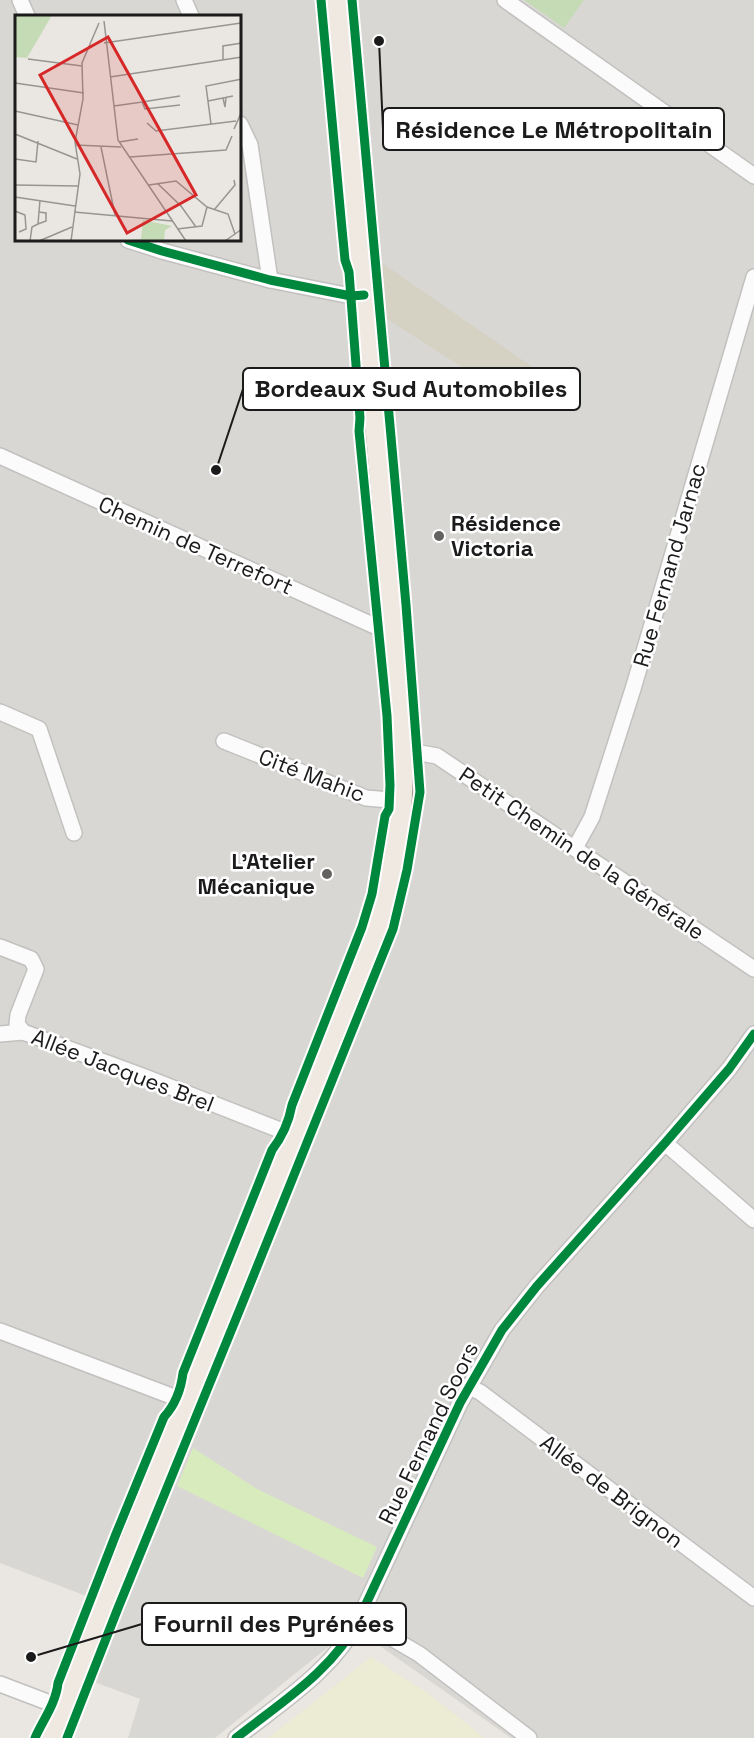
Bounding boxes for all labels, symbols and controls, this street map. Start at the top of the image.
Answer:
inset map [15,15,242,242]
callout: Résidence Le Métropolitain [383,108,724,150]
text: Résidence Le Métropolitain [396,114,712,145]
callout: Bordeaux Sud Automobiles [243,368,580,410]
text: Bordeaux Sud Automobiles [255,373,567,404]
street label: Rue Fernand Jarnac [626,460,712,670]
street label: Chemin de Terrefort [94,489,298,601]
place label: Résidence Victoria [451,509,561,562]
marker: Résidence Victoria [432,529,446,543]
street label: Cité Mahic [255,742,369,808]
street label: Petit Chemin de la Générale [454,760,710,946]
place label: L'Atelier Mécanique [198,847,315,900]
marker: L'Atelier Mécanique [320,867,334,881]
street label: Allée Jacques Brel [28,1022,218,1118]
street label: Rue Fernand Soors [372,1337,484,1529]
street label: Allée de Brignon [535,1428,689,1554]
callout: Fournil des Pyrénées [142,1603,406,1645]
text: Fournil des Pyrénées [154,1608,394,1639]

